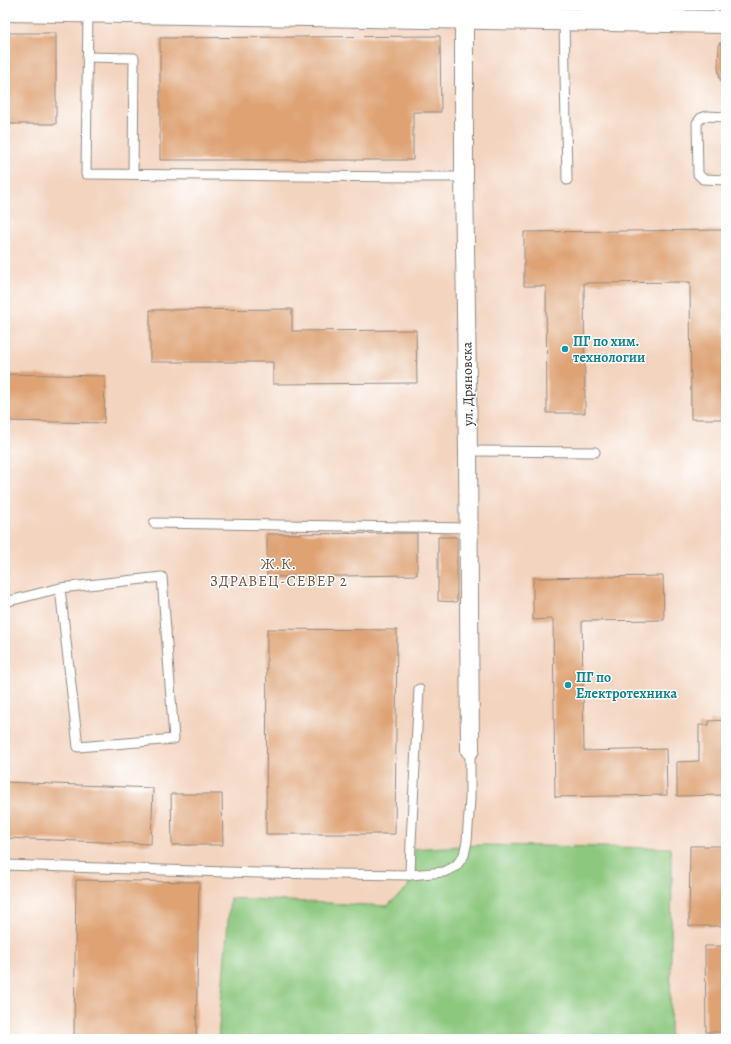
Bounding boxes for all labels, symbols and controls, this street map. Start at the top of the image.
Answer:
place label: ПГ по хим. технологии [573,332,645,367]
street label: ул. Дряновска [457,341,478,427]
marker: ПГ по хим. технологии [560,344,570,354]
district label: Ж.К. ЗДРАВЕЦ-СЕВЕР 2 [210,554,348,591]
place label: ПГ по Електротехника [576,668,677,703]
marker: ПГ по Електротехника [563,680,573,690]

